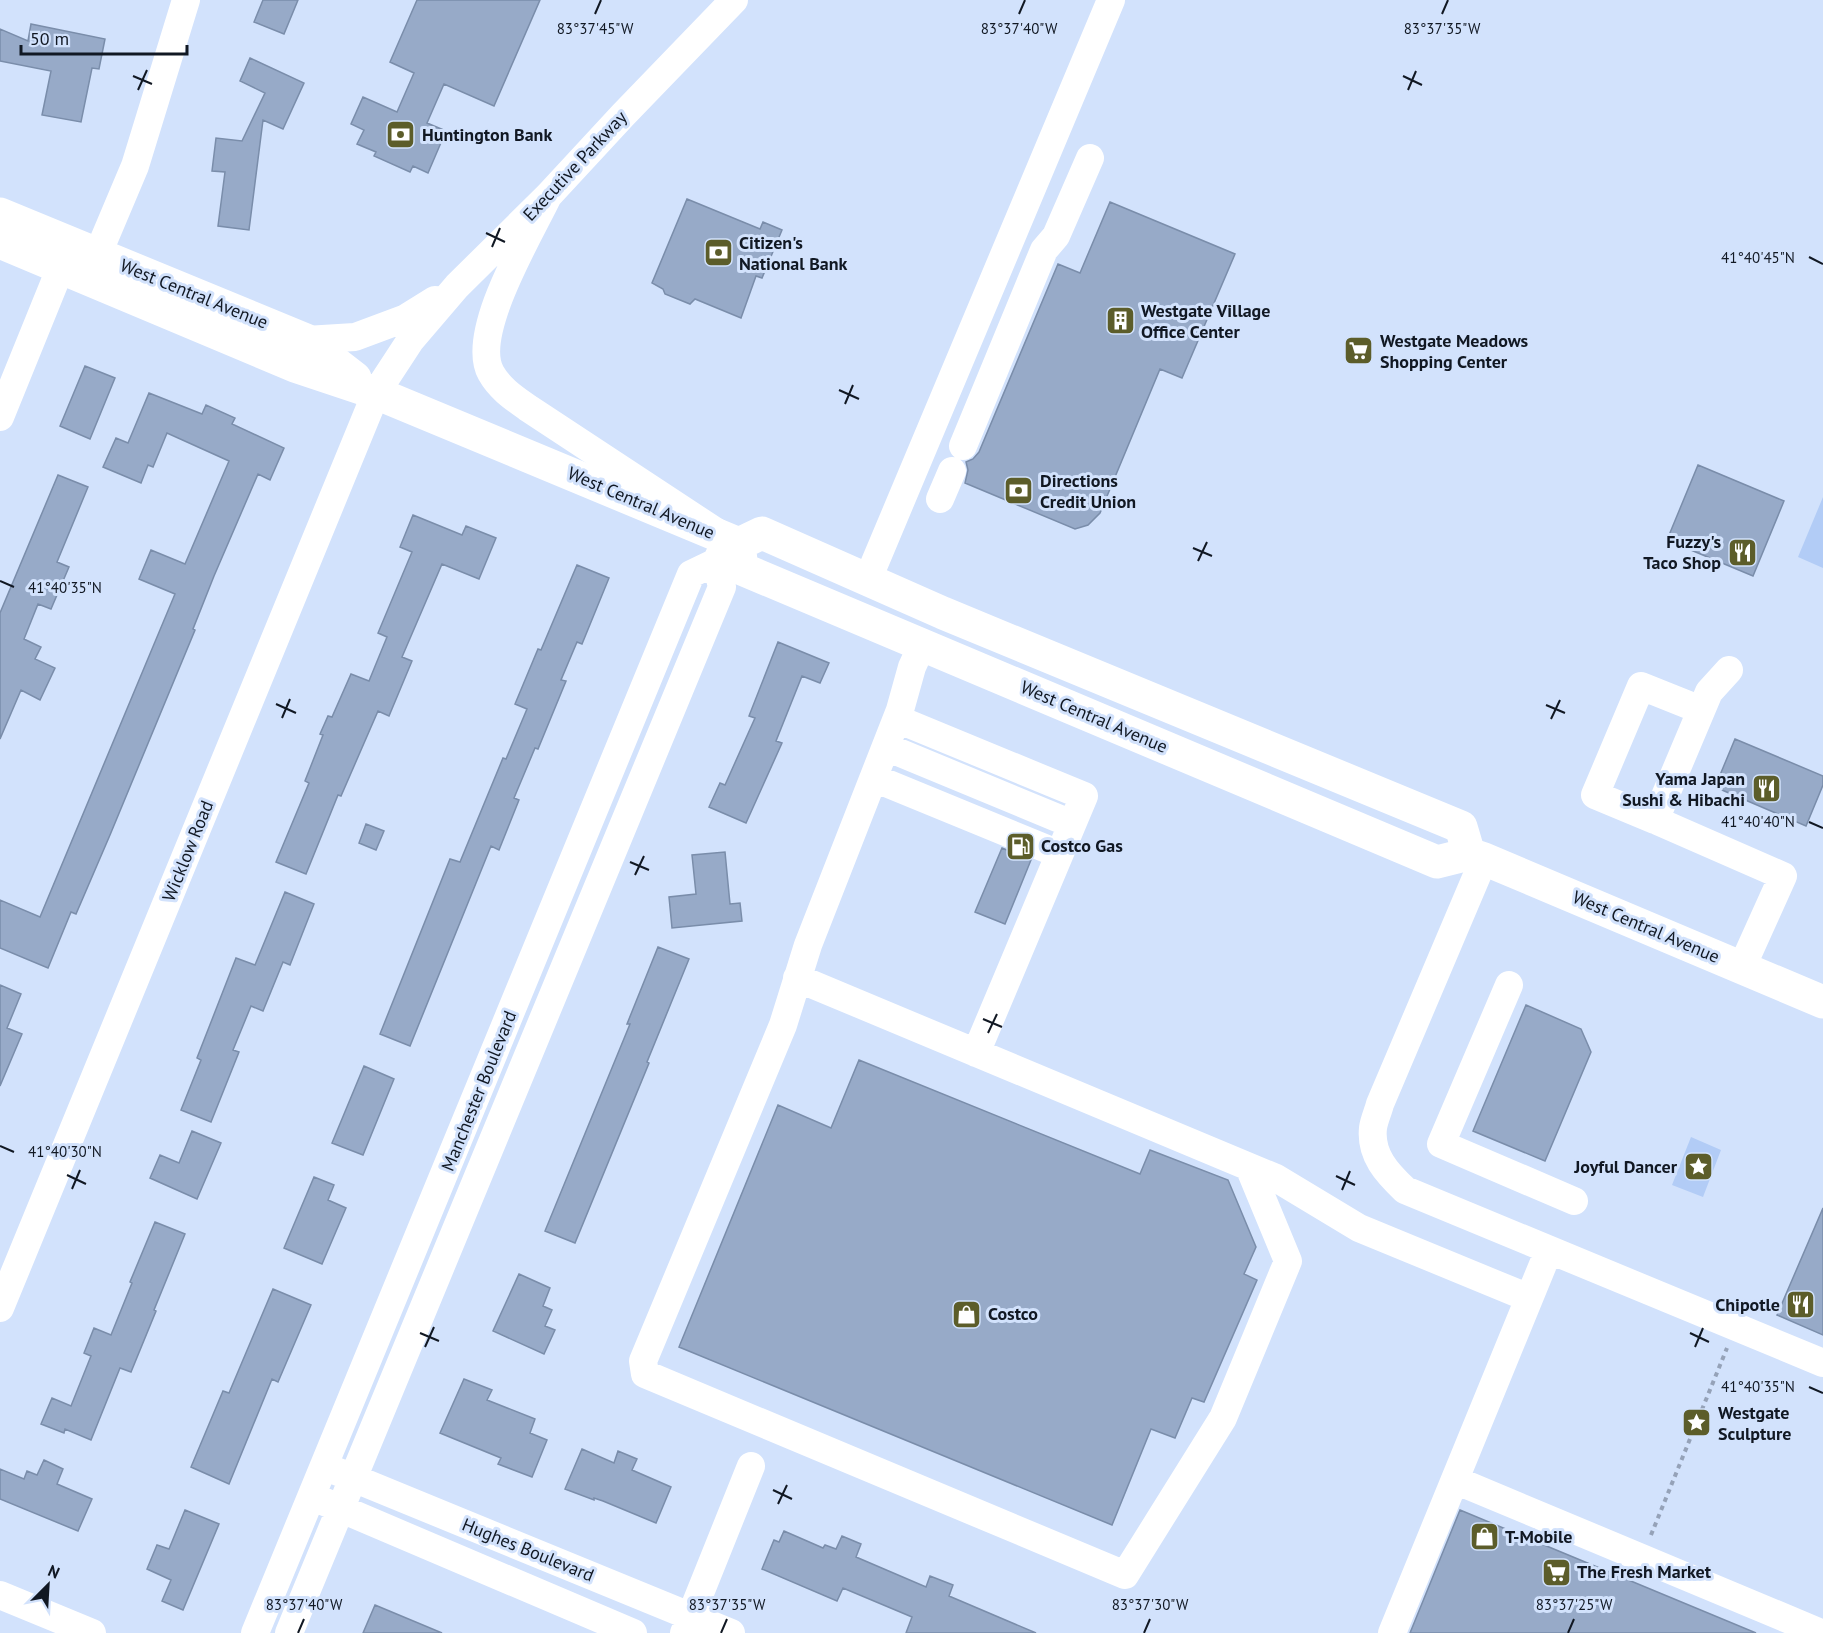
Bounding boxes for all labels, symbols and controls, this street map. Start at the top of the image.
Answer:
scale bar [21,18,188,56]
text: 83°37'45"W [557,19,634,38]
text: 83°37'40"W [981,19,1058,38]
text: 83°37'35"W [1404,19,1481,38]
text: 50 m [30,27,69,50]
street label: Executive Parkway [518,105,632,226]
bank icon: Huntington Bank [385,119,417,151]
place label: Huntington Bank [422,123,552,146]
place label: Citizen's National Bank [739,231,848,275]
bank icon: Citizen's National Bank [702,237,734,269]
text: 41°40'45"N [1721,248,1795,267]
street label: West Central Avenue [117,253,271,334]
place label: Westgate Village Office Center [1141,299,1270,343]
building icon: Westgate Village Office Center [1104,305,1136,337]
place label: Westgate Meadows Shopping Center [1380,329,1529,373]
supermarket icon: Westgate Meadows Shopping Center [1343,335,1375,367]
street label: West Central Avenue [564,461,718,544]
place label: Directions Credit Union [1040,469,1136,513]
bank icon: Directions Credit Union [1003,475,1035,507]
place label: Fuzzy's Taco Shop [1643,530,1721,574]
restaurant icon: Fuzzy's Taco Shop [1726,536,1758,568]
text: 41°40'35"N [28,578,102,597]
street label: West Central Avenue [1017,675,1171,758]
place label: Yama Japan Sushi & Hibachi [1622,767,1745,811]
restaurant icon: Yama Japan Sushi & Hibachi [1750,773,1782,805]
street label: Wicklow Road [157,797,218,905]
text: 41°40'40"N [1721,812,1795,831]
fuel station icon: Costco Gas [1004,830,1036,862]
place label: Costco Gas [1041,834,1123,857]
street label: West Central Avenue [1569,885,1723,968]
street label: Manchester Boulevard [436,1007,521,1174]
text: 41°40'30"N [28,1142,102,1161]
place icon: Joyful Dancer [1682,1151,1714,1183]
place label: Joyful Dancer [1573,1155,1678,1178]
restaurant icon: Chipotle [1785,1289,1817,1321]
place label: Chipotle [1715,1293,1780,1316]
shop icon: Costco [951,1298,983,1330]
place label: Costco [988,1302,1038,1325]
text: 41°40'35"N [1721,1377,1795,1396]
place label: Westgate Sculpture [1718,1401,1791,1445]
place icon: Westgate Sculpture [1681,1407,1713,1439]
street label: Hughes Boulevard [459,1513,597,1586]
shop icon: T-Mobile [1468,1521,1500,1553]
place label: T-Mobile [1505,1525,1572,1548]
north arrow [18,1555,78,1615]
supermarket icon: The Fresh Market [1540,1556,1572,1588]
text: N [45,1560,63,1583]
place label: The Fresh Market [1577,1560,1712,1583]
text: 83°37'40"W [266,1595,343,1614]
text: 83°37'35"W [689,1595,766,1614]
text: 83°37'30"W [1112,1595,1189,1614]
text: 83°37'25"W [1536,1595,1613,1614]

